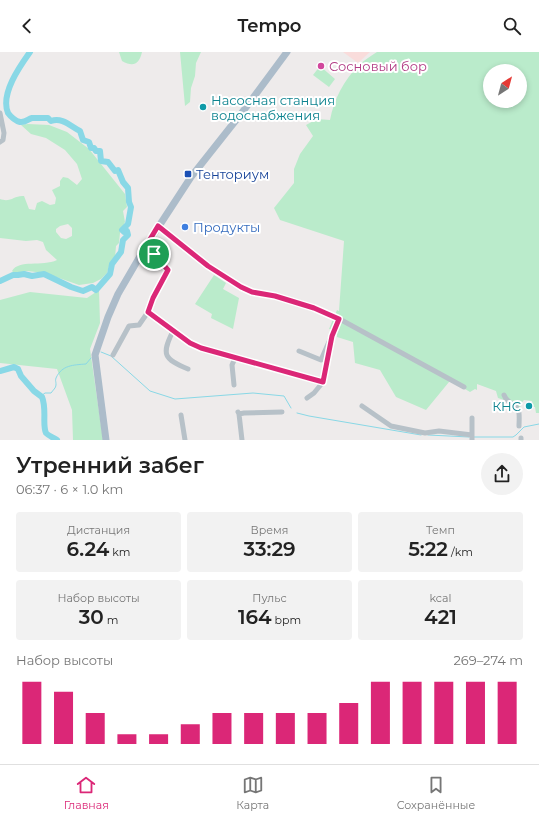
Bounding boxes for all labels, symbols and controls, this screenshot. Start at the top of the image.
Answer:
icon: back [16,15,38,37]
text: Tempo [238,15,301,37]
icon: search [501,15,523,37]
place label: Сосновый бор [329,58,427,74]
marker: Сосновый бор [316,61,326,71]
north arrow [483,64,527,108]
map controls [483,64,527,108]
place label: Насосная станция водоснабжения [211,92,335,123]
marker: Насосная станция водоснабжения [198,102,208,112]
place label: Тенториум [196,166,269,182]
marker: Тенториум [183,169,193,179]
place label: Пpoдукты [193,219,260,235]
marker: Пpoдукты [180,222,190,232]
pin [137,237,171,271]
icon: arrive [143,243,165,265]
place label: КНС [492,398,521,414]
marker: КНС [524,401,534,411]
text: Утренний забег [16,452,204,479]
button: share [481,453,523,495]
text: 06:37 · 6 × 1.0 km [16,481,123,497]
text: Дистанция [67,523,130,537]
text: Время [251,523,288,537]
text: Темп [426,523,455,537]
text: 6.24 [67,537,109,561]
text: 33:29 [243,537,296,561]
text: 5:22 [408,537,448,561]
text: km [109,545,130,559]
text: /km [448,545,473,559]
text: Набор высоты [57,591,140,605]
text: Пульс [252,591,287,605]
text: kcal [430,591,452,605]
text: 30 [79,605,104,629]
text: 164 [238,605,272,629]
text: 421 [424,605,457,629]
text: m [104,613,118,627]
text: bpm [272,613,301,627]
text: Набор высоты [16,652,113,668]
text: 269–274 m [453,652,523,668]
tab: Главная [64,774,109,812]
tab: Карта [236,774,269,812]
tab: Сохранённые [397,774,475,812]

